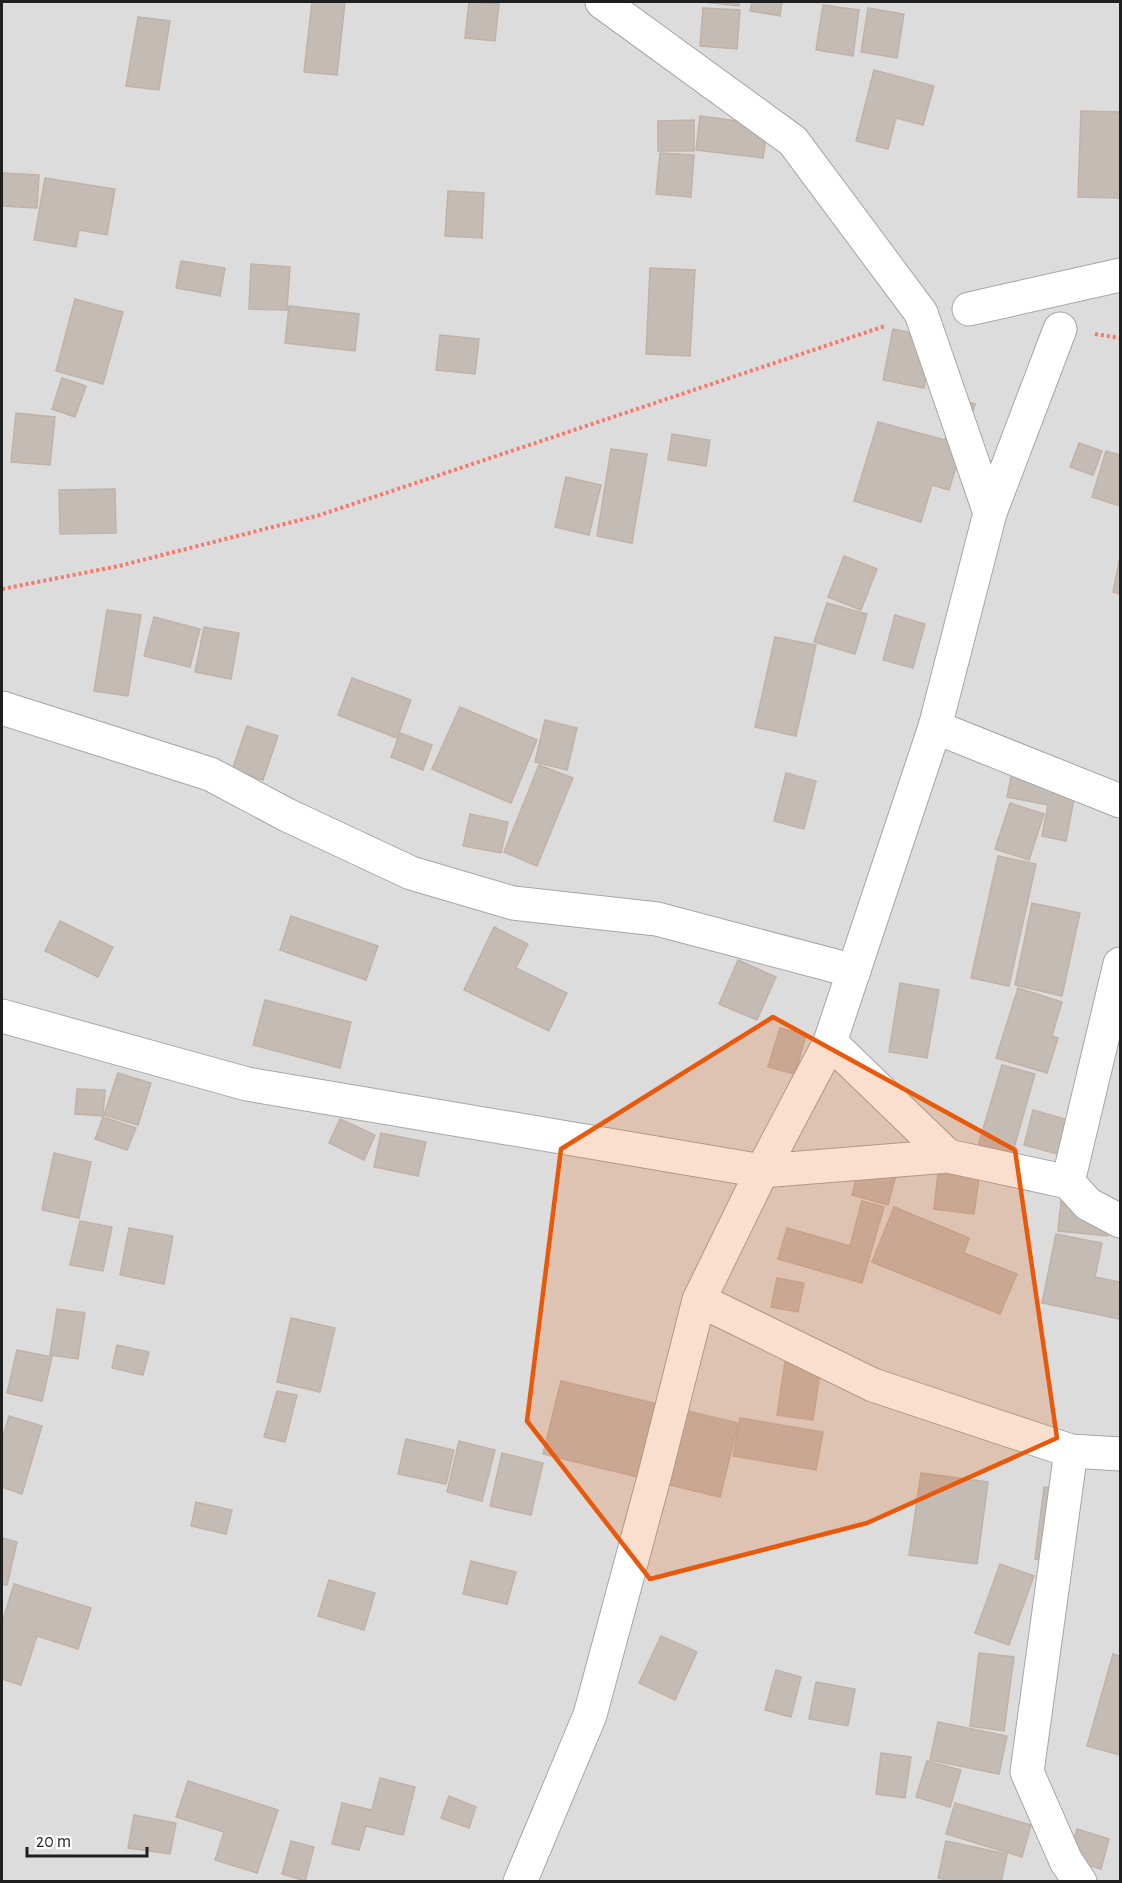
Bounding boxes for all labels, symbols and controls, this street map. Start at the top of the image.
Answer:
scale bar [27,1820,147,1858]
text: 20 m [36,1833,71,1851]

